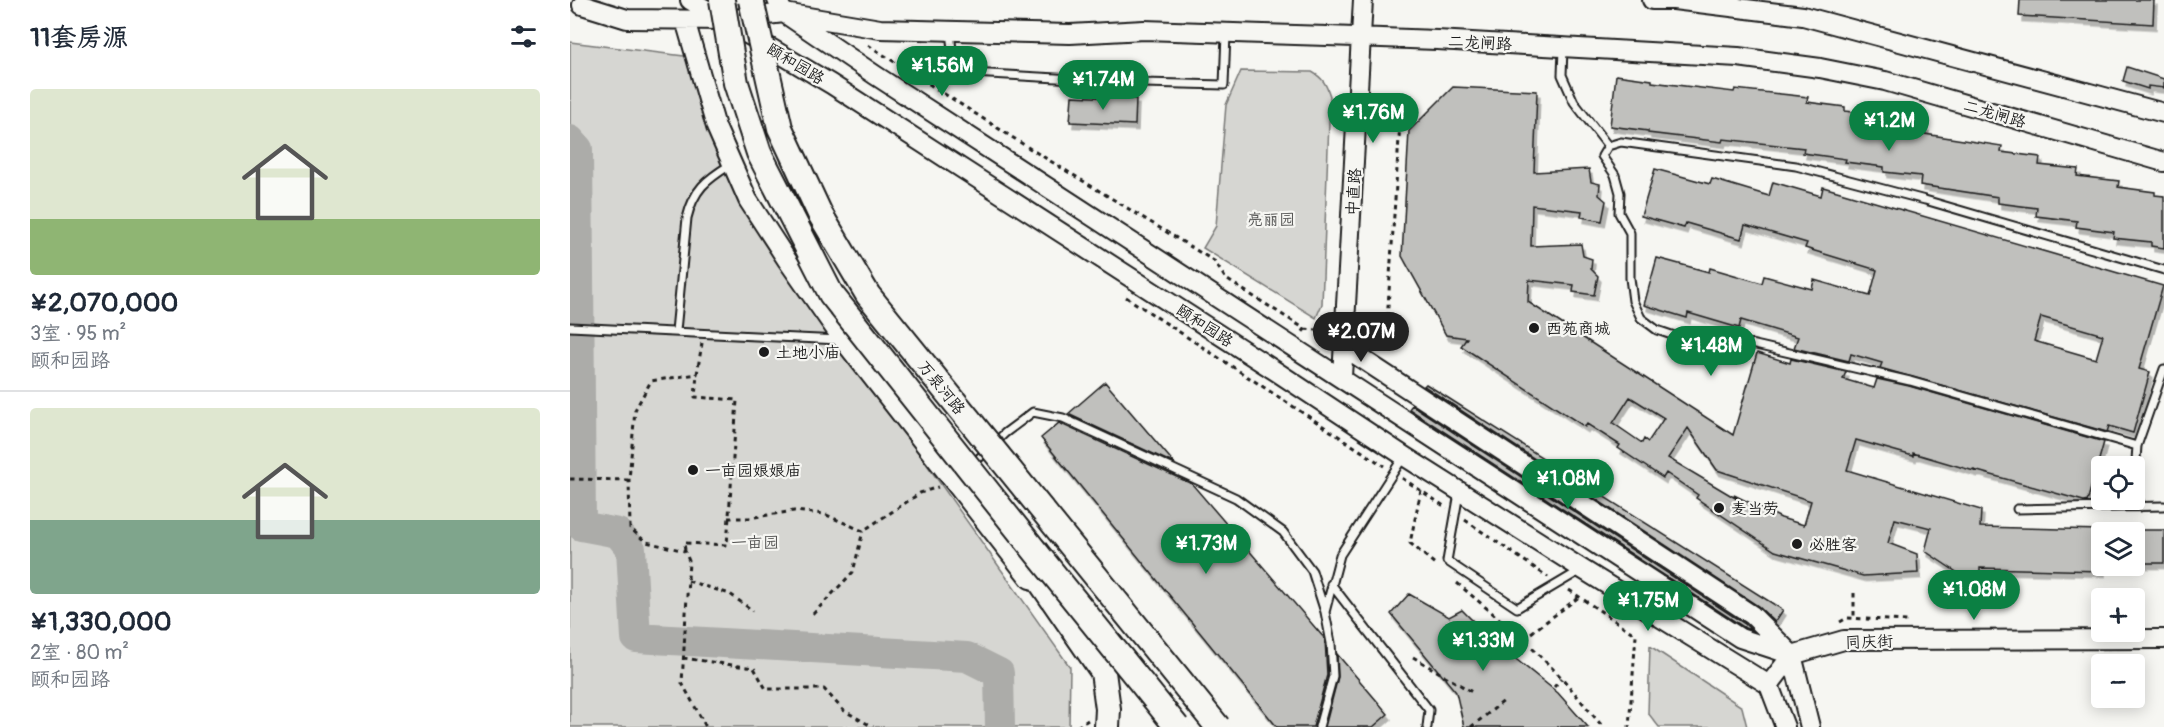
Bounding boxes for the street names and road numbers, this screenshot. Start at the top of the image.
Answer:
street label: 二龙闸路 [1447,31,1512,55]
street label: 颐和园路 [763,39,828,89]
street label: 二龙闸路 [1961,96,2028,132]
street label: 中直路 [1343,168,1365,217]
street label: 颐和园路 [1172,300,1237,352]
street label: 万泉河路 [913,356,969,419]
street label: 同庆街 [1845,631,1893,653]

